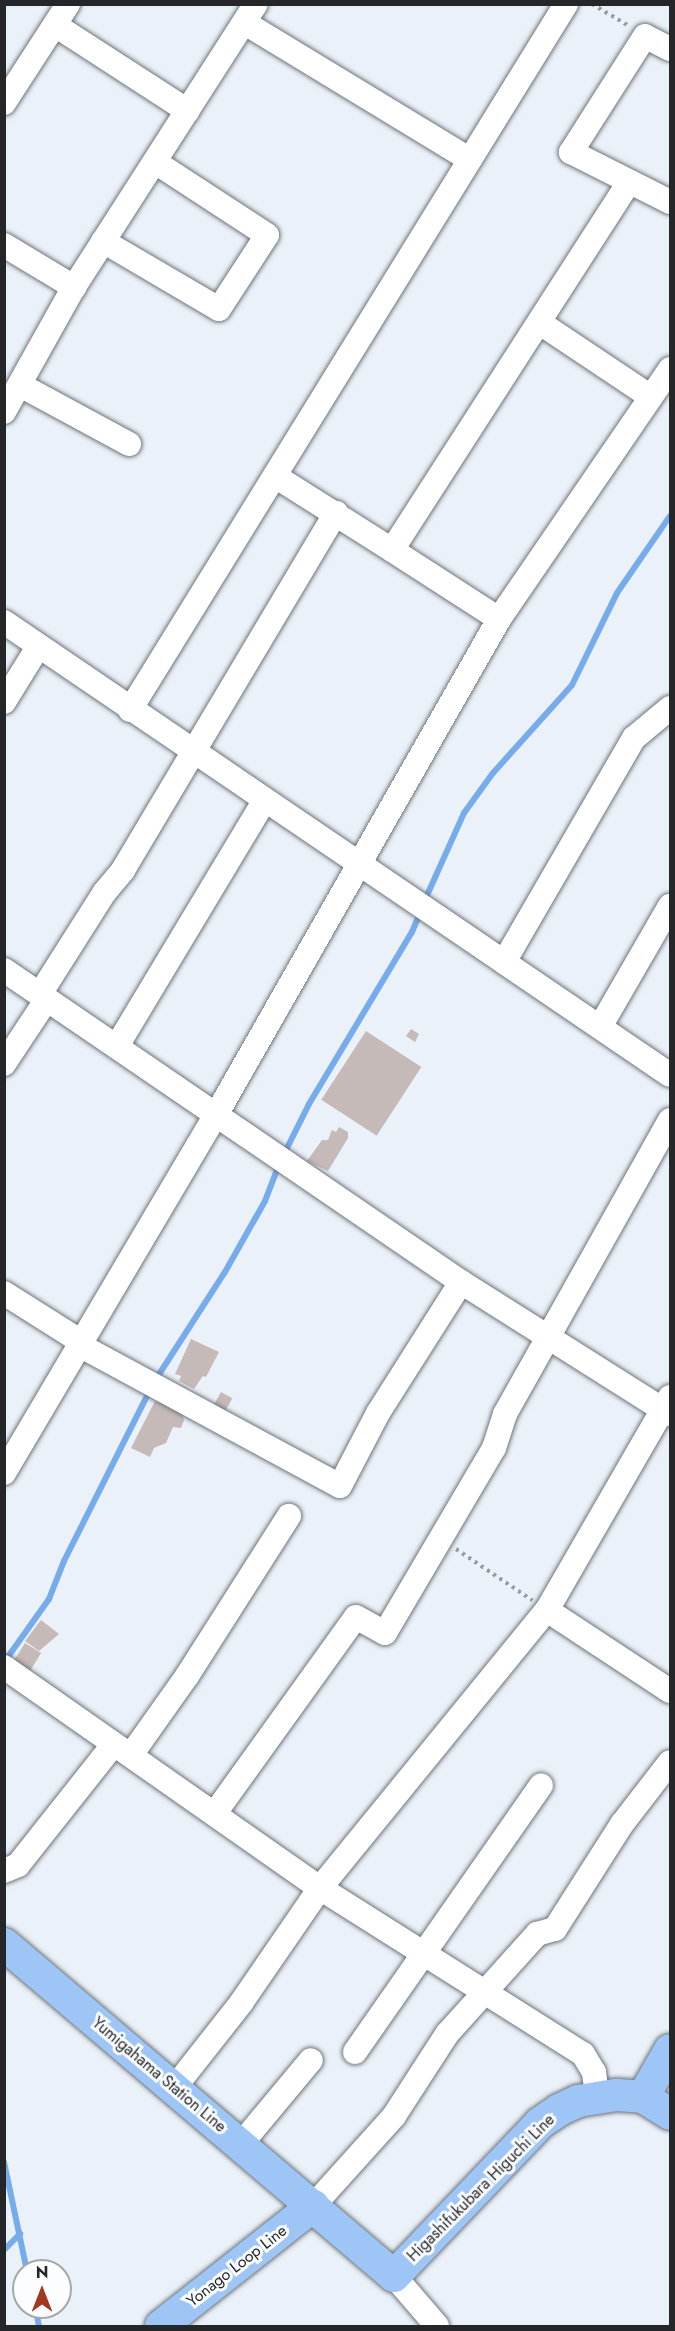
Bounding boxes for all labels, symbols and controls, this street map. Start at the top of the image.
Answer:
street label: Yumigahama Station Line [88,2013,230,2137]
street label: Higashifukubara Higuchi Line [403,2110,559,2266]
street label: Yonago Loop Line [183,2221,291,2311]
north arrow [12,2259,72,2319]
text: N [36,2261,48,2284]

